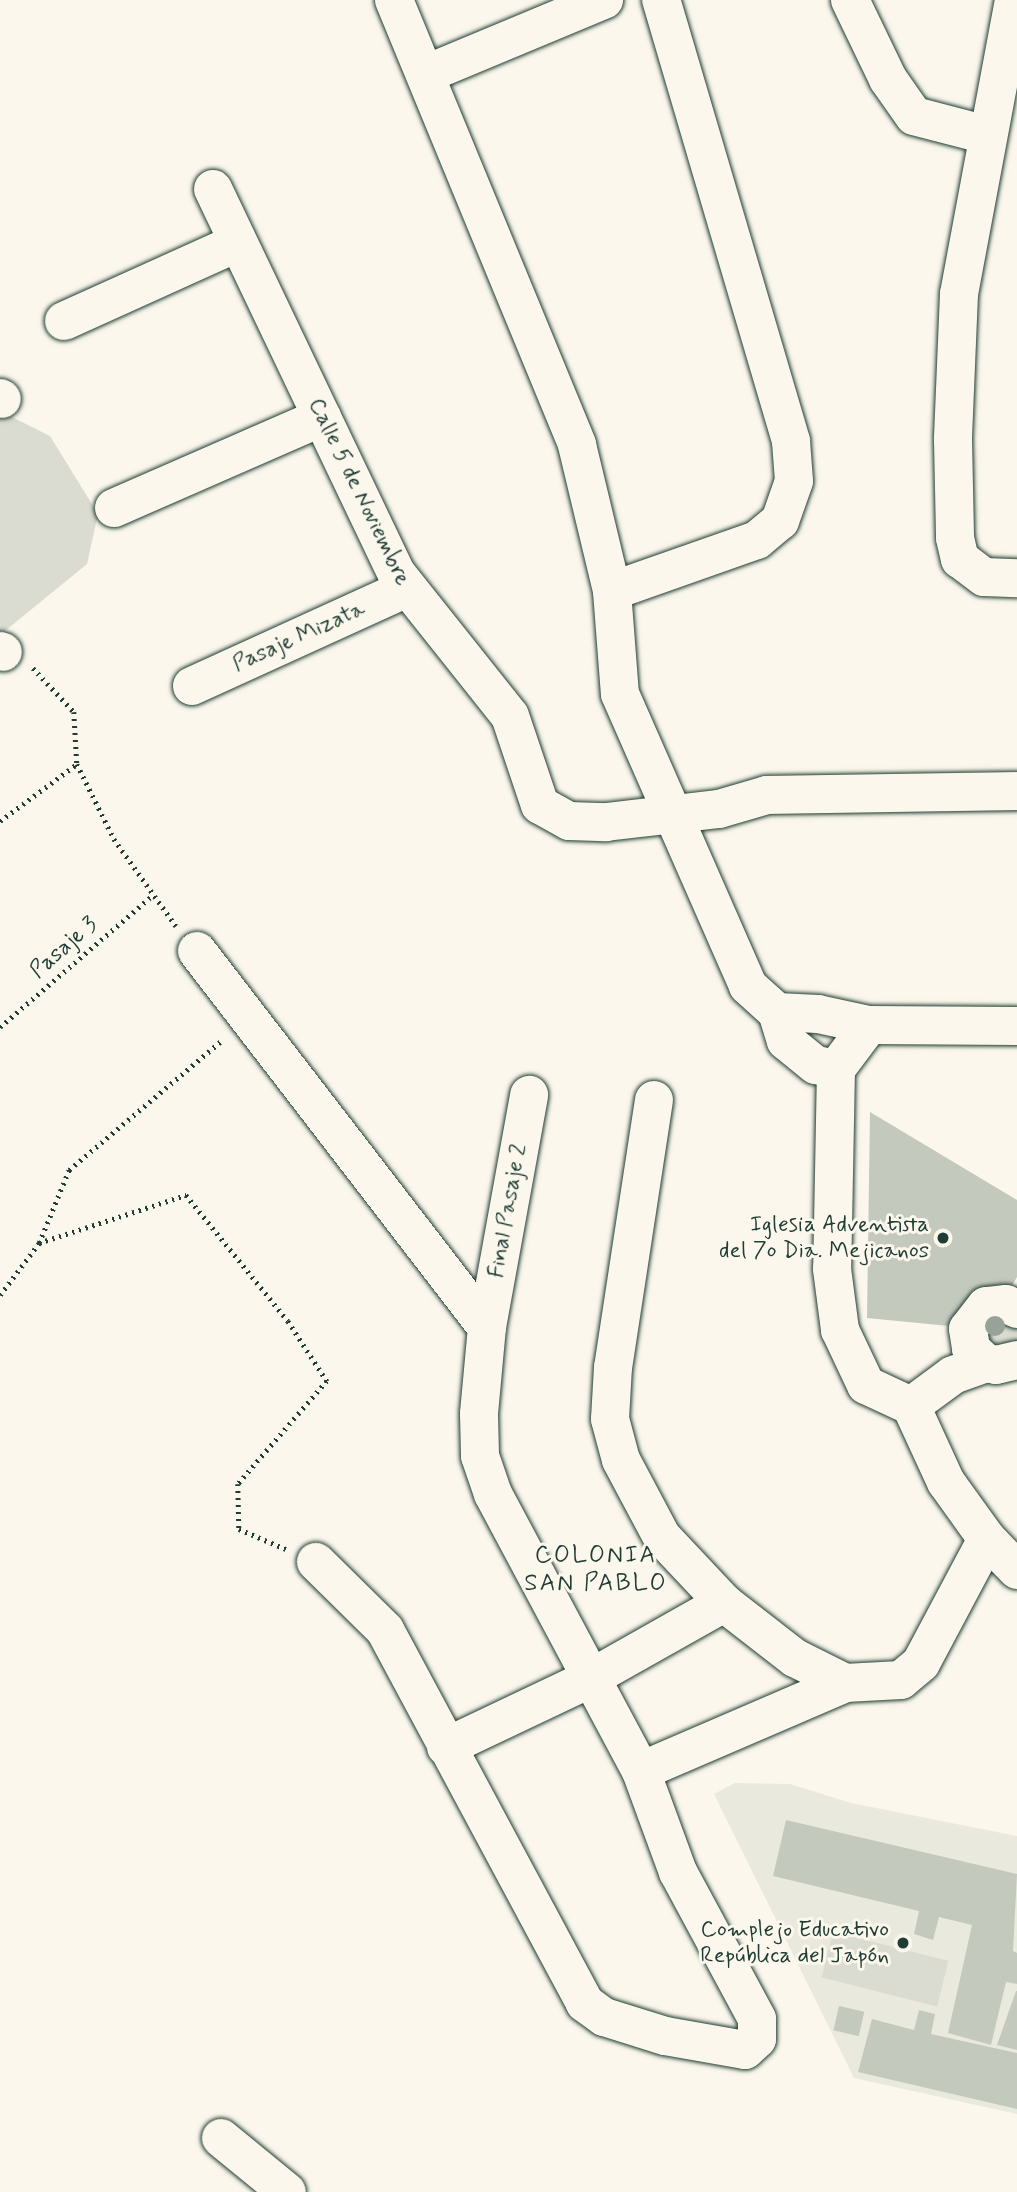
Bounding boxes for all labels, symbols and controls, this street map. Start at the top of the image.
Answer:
street label: Calle 5 de Noviembre [302,394,416,590]
street label: Pasaje Mizata [228,595,370,679]
street label: Pasaje 3 [25,911,103,985]
street label: Final Pasaje 2 [483,1143,533,1279]
place label: Iglesia Adventista del 7o Dia. Mejicanos [722,1211,929,1265]
marker: Iglesia Adventista del 7o Dia. Mejicanos [935,1230,951,1246]
district label: COLONIA SAN PABLO [526,1542,666,1598]
place label: Complejo Educativo República del Japón [701,1916,889,1970]
marker: Complejo Educativo República del Japón [895,1935,911,1951]

